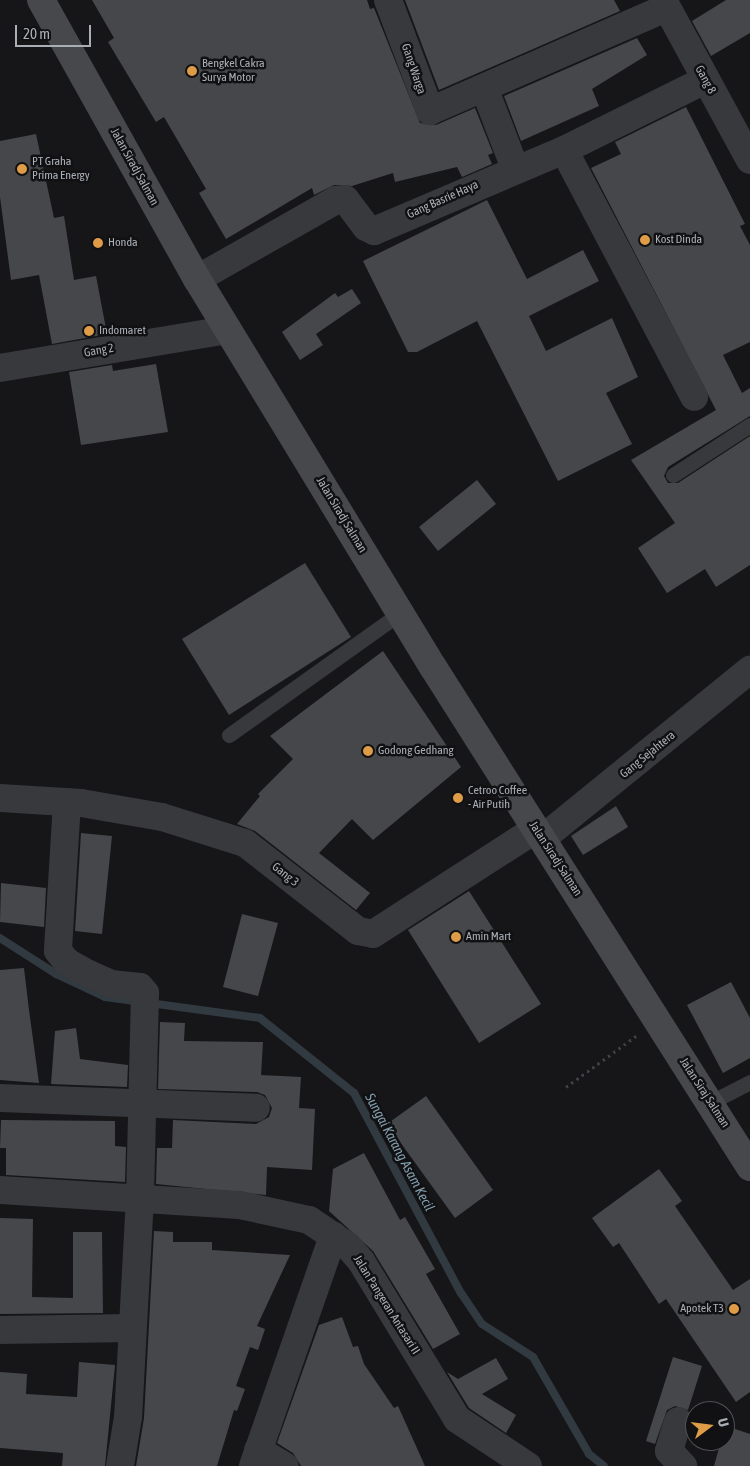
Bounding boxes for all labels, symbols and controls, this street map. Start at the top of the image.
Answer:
scale bar [18,15,94,47]
text: 20 m [23,25,50,42]
street label: Gang Warga [398,42,428,96]
place label: Bengkel Cakra Surya Motor [202,57,265,85]
street label: Gang 8 [691,63,719,97]
marker: Bengkel Cakra Surya Motor [186,65,198,77]
street label: Jalan Siradj Salman [107,126,161,208]
place label: PT Graha Prima Energy [32,155,90,183]
marker: PT Graha Prima Energy [16,163,28,175]
street label: Gang Basrie Haya [405,178,481,222]
place label: Kost Dinda [655,233,702,247]
marker: Kost Dinda [639,234,651,246]
place label: Honda [108,236,138,250]
marker: Honda [92,237,104,249]
place label: Indomaret [99,324,146,338]
marker: Indomaret [83,325,95,337]
street label: Gang 2 [83,341,115,361]
street label: Jalan Siradj Salman [313,474,369,556]
street label: Gang Sejahtera [617,728,679,782]
place label: Godong Gedhang [378,744,454,758]
marker: Godong Gedhang [362,745,374,757]
place label: Cetroo Coffee - Air Putih [468,784,527,812]
marker: Cetroo Coffee - Air Putih [452,792,464,804]
street label: Jalan Siradj Salman [525,819,585,899]
street label: Gang 3 [269,860,301,890]
place label: Amin Mart [466,930,511,944]
marker: Amin Mart [450,931,462,943]
street label: Jalan Siraj Salman [676,1055,732,1131]
water label: Sungai Karang Asam Kecil [362,1090,438,1214]
street label: Jalan Pangeran Antasari II [350,1253,422,1357]
place label: Apotek T3 [680,1302,724,1316]
marker: Apotek T3 [728,1303,740,1315]
north arrow [685,1401,735,1451]
text: U [715,1416,732,1428]

